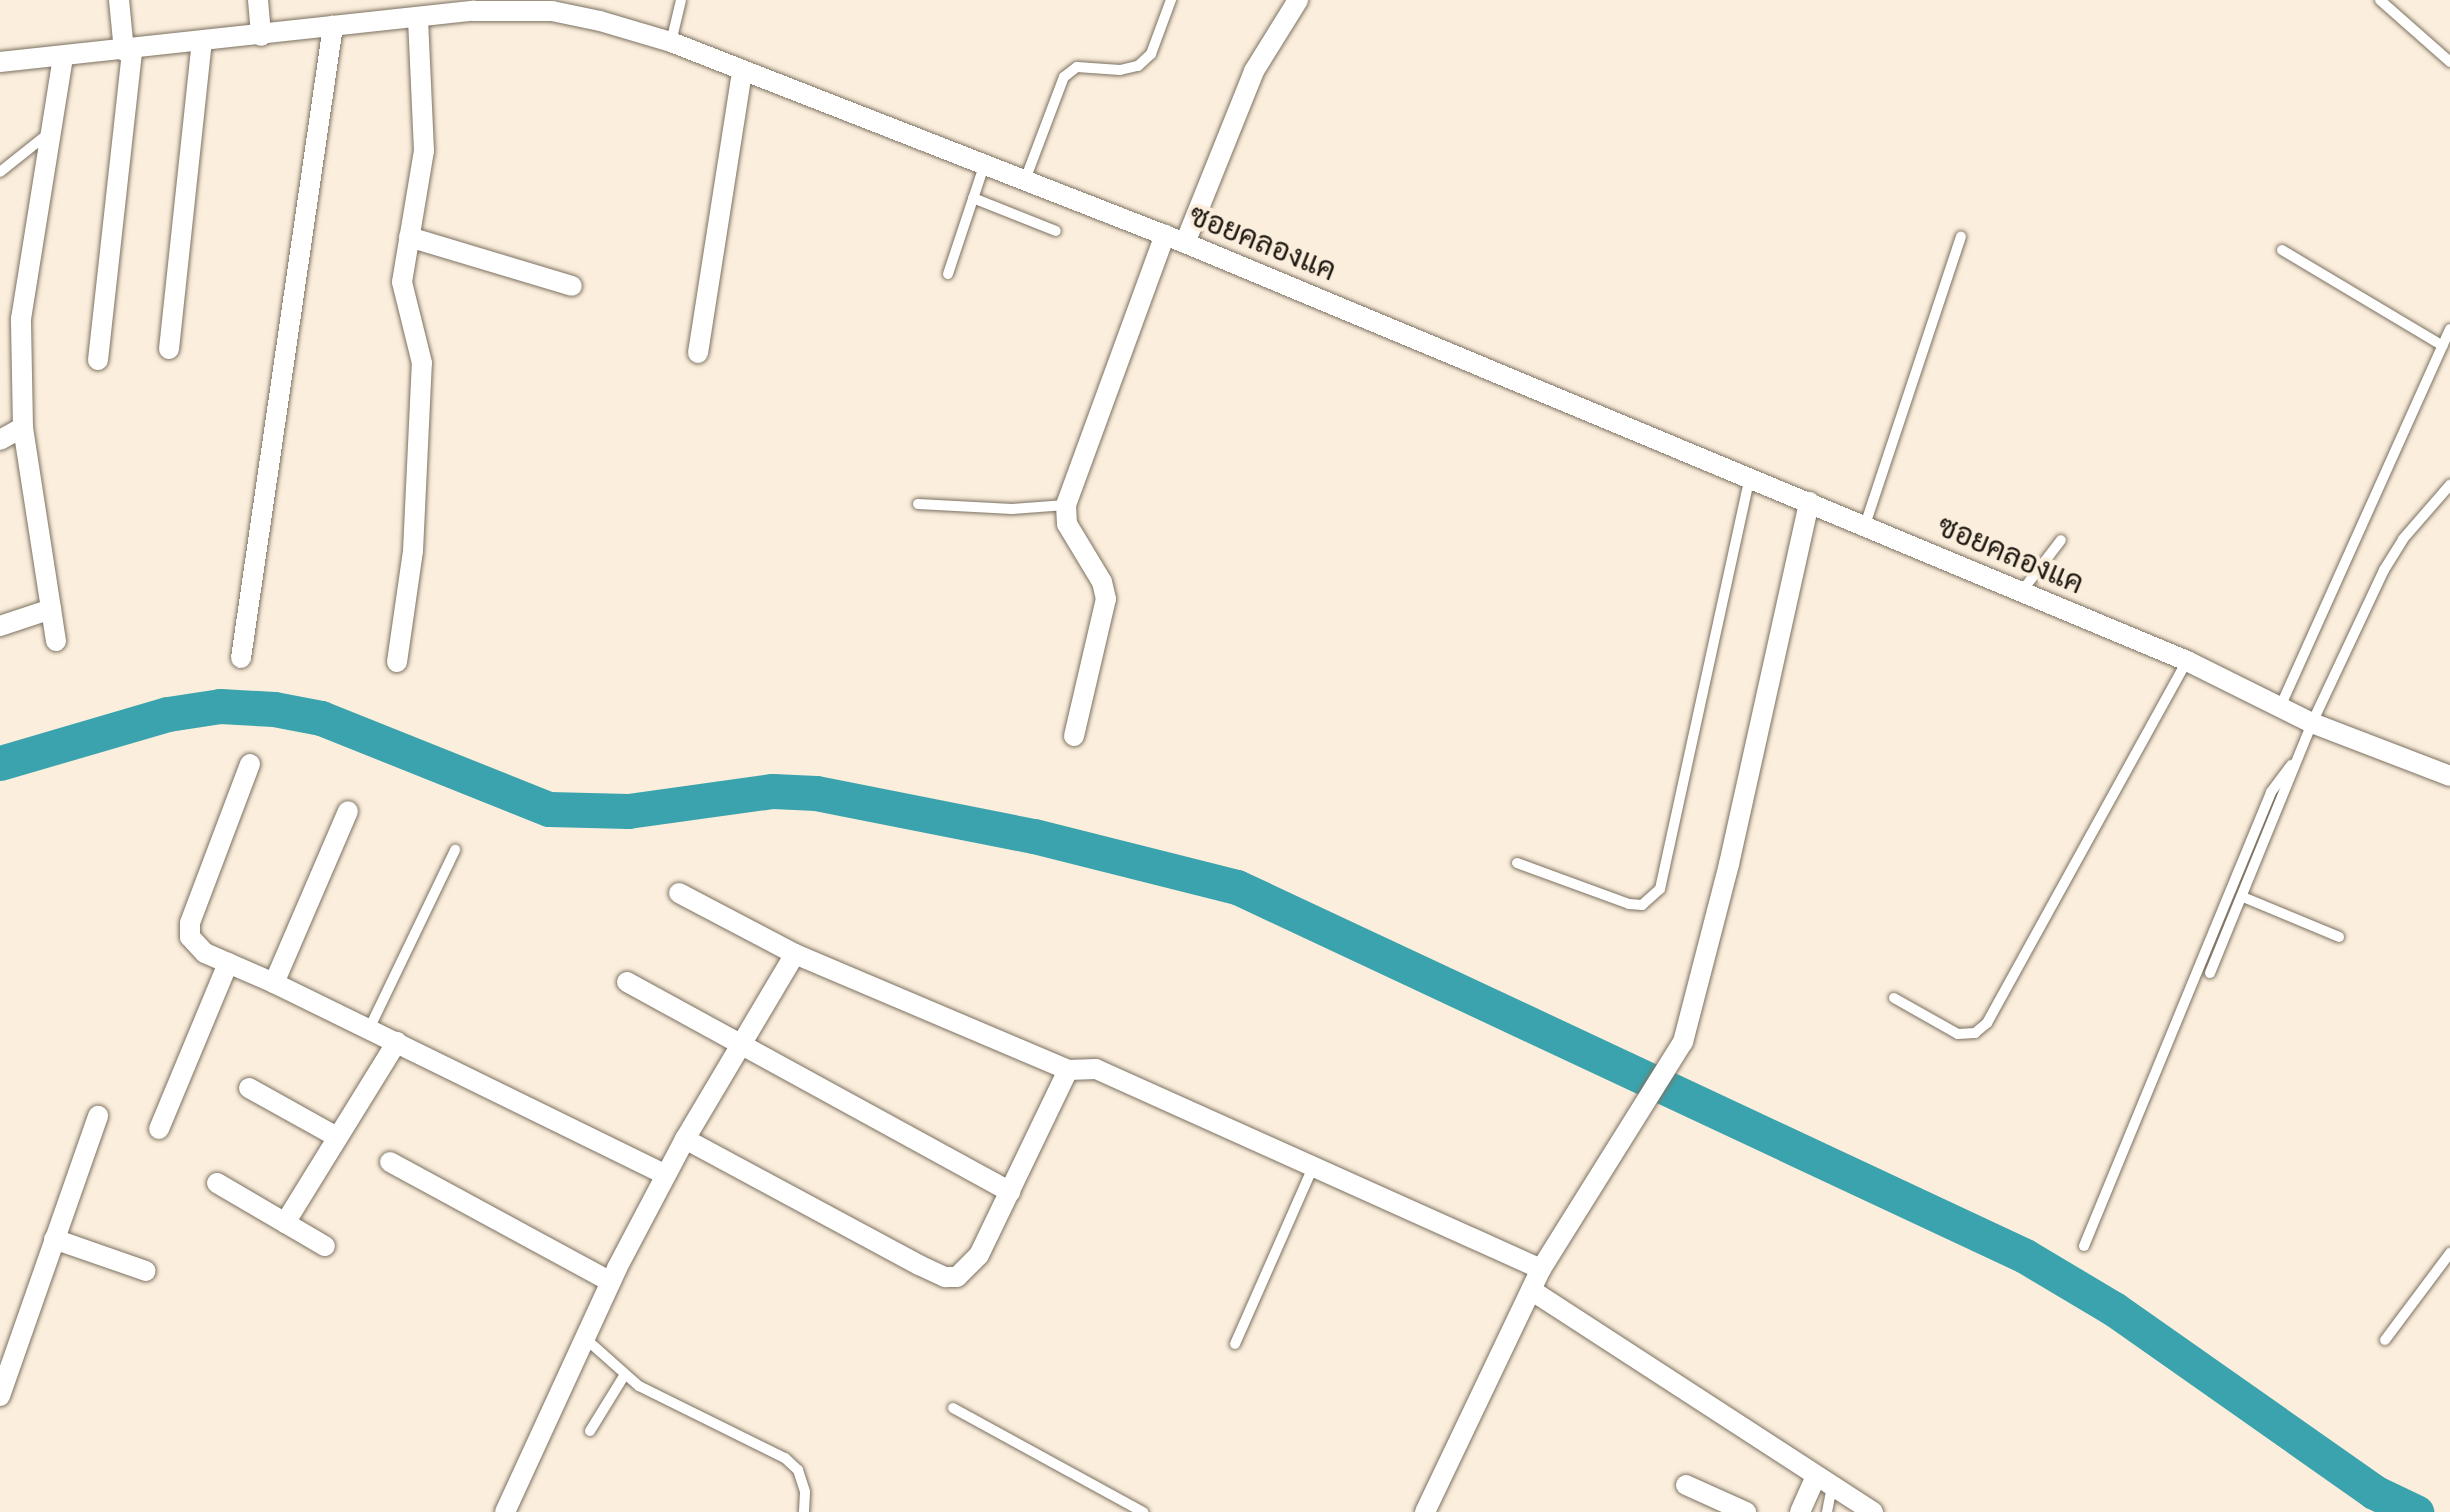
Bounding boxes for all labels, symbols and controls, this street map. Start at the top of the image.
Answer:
street label: ซอยคลองแค [1184,196,1342,288]
street label: ซอยคลองแค [1932,507,2090,601]

